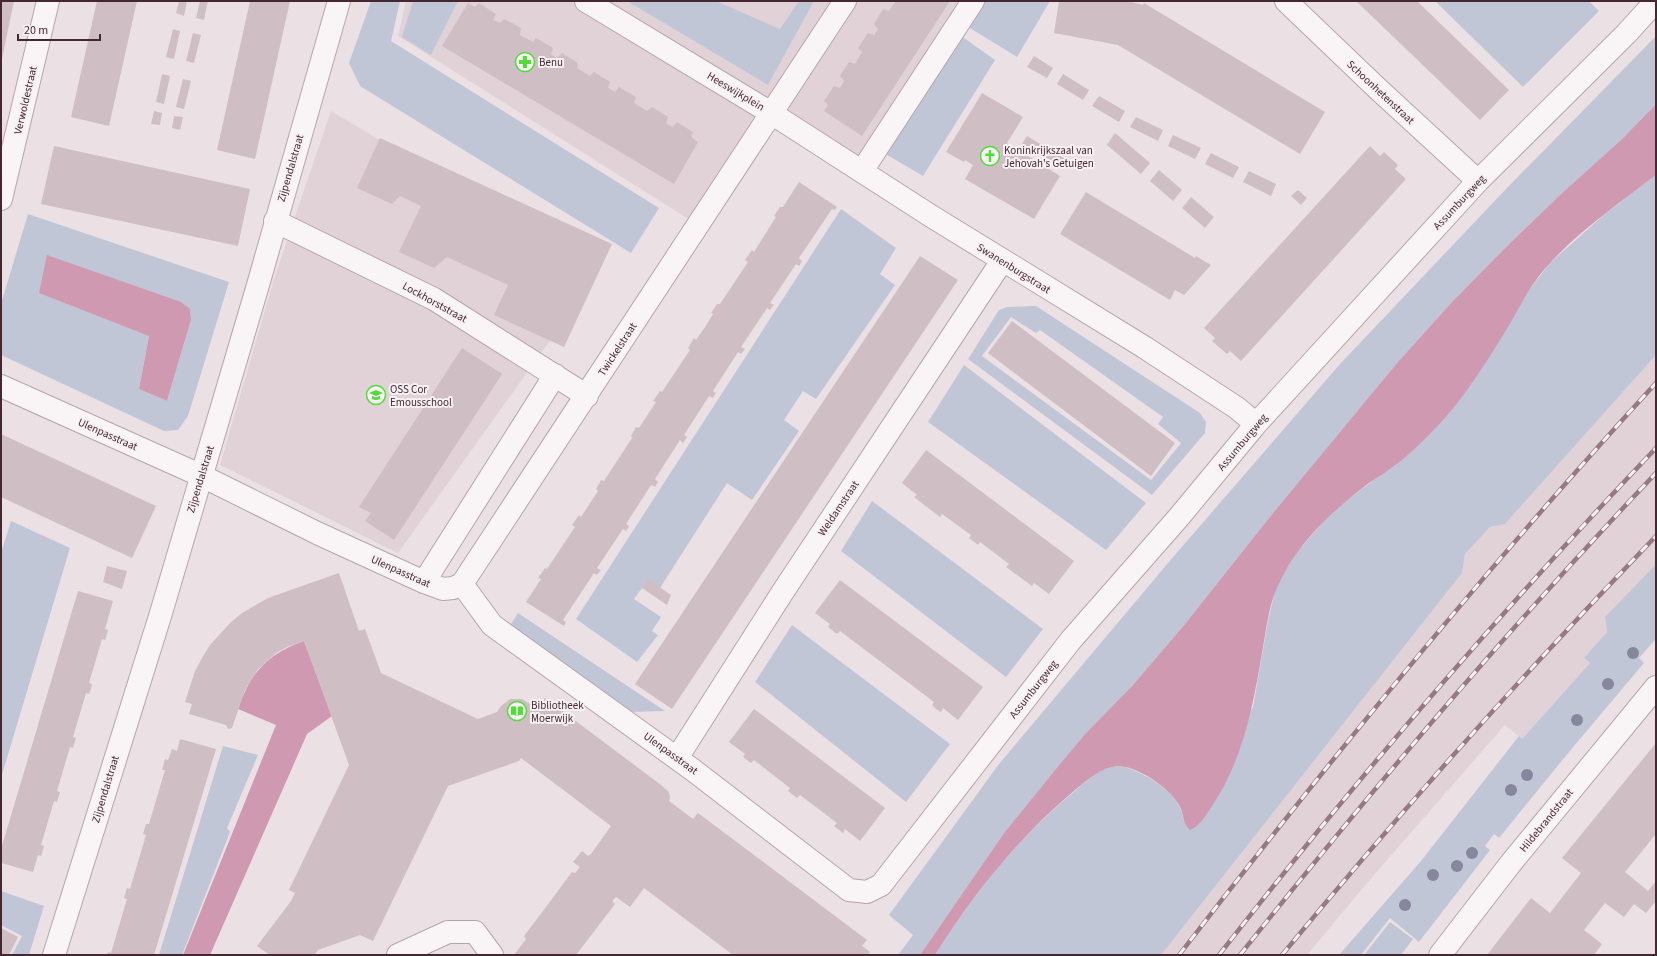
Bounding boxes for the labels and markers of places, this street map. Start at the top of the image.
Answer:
pharmacy icon: Benu [514,51,536,73]
place label: Benu [539,55,563,70]
place label: Koninkrijkszaal van Jehovah's Getuigen [1004,143,1094,171]
church icon: Koninkrijkszaal van Jehovah's Getuigen [979,145,1001,167]
place label: OSS Cor Emousschool [390,382,452,410]
school or university icon: OSS Cor Emousschool [365,384,387,406]
place label: Bibliotheek Moerwijk [531,698,584,726]
library icon: Bibliotheek Moerwijk [506,700,528,722]

